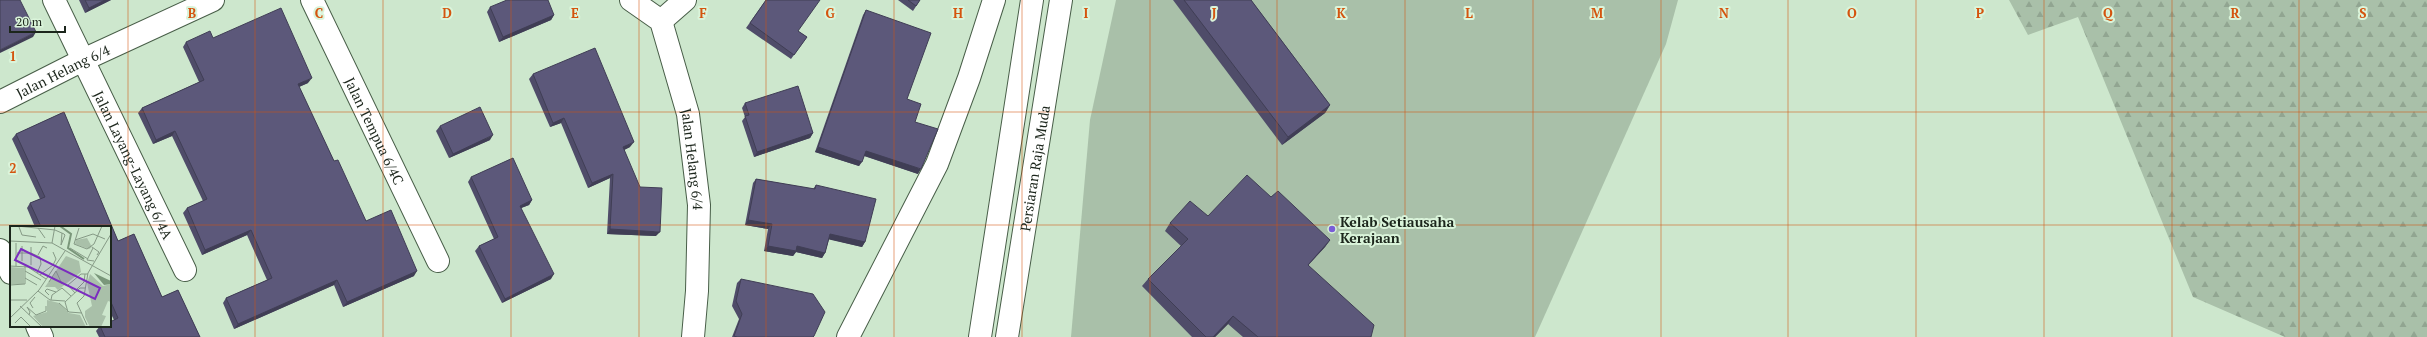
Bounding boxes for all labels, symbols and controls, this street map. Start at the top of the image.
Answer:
text: B [188,4,196,22]
text: C [315,4,323,22]
text: D [442,4,452,22]
text: E [571,4,579,22]
text: F [699,4,707,22]
text: G [825,4,835,22]
text: H [953,4,963,22]
text: I [1084,4,1089,22]
text: J [1212,4,1217,22]
text: K [1336,4,1346,22]
text: L [1465,4,1473,22]
text: M [1591,4,1603,22]
text: N [1719,4,1729,22]
text: O [1847,4,1857,22]
text: P [1976,4,1984,22]
text: Q [2103,4,2114,22]
text: R [2230,4,2240,22]
text: S [2359,4,2367,22]
scale bar [10,8,65,34]
text: 20 m [16,14,43,29]
street label: Jalan Helang 6/4 [13,39,113,102]
text: 1 [9,47,17,65]
street label: Jalan Tempua 6/4C [341,74,409,187]
street label: Jalan Layang-Layang 6/4A [90,87,178,242]
street label: Persiaran Raja Muda [1015,104,1054,233]
street label: Jalan Helang 6/4 [677,106,709,211]
text: 2 [9,159,17,177]
place label: Kelab Setiausaha Kerajaan [1340,212,1454,247]
marker: Kelab Setiausaha Kerajaan [1327,224,1337,234]
inset map [10,226,111,327]

